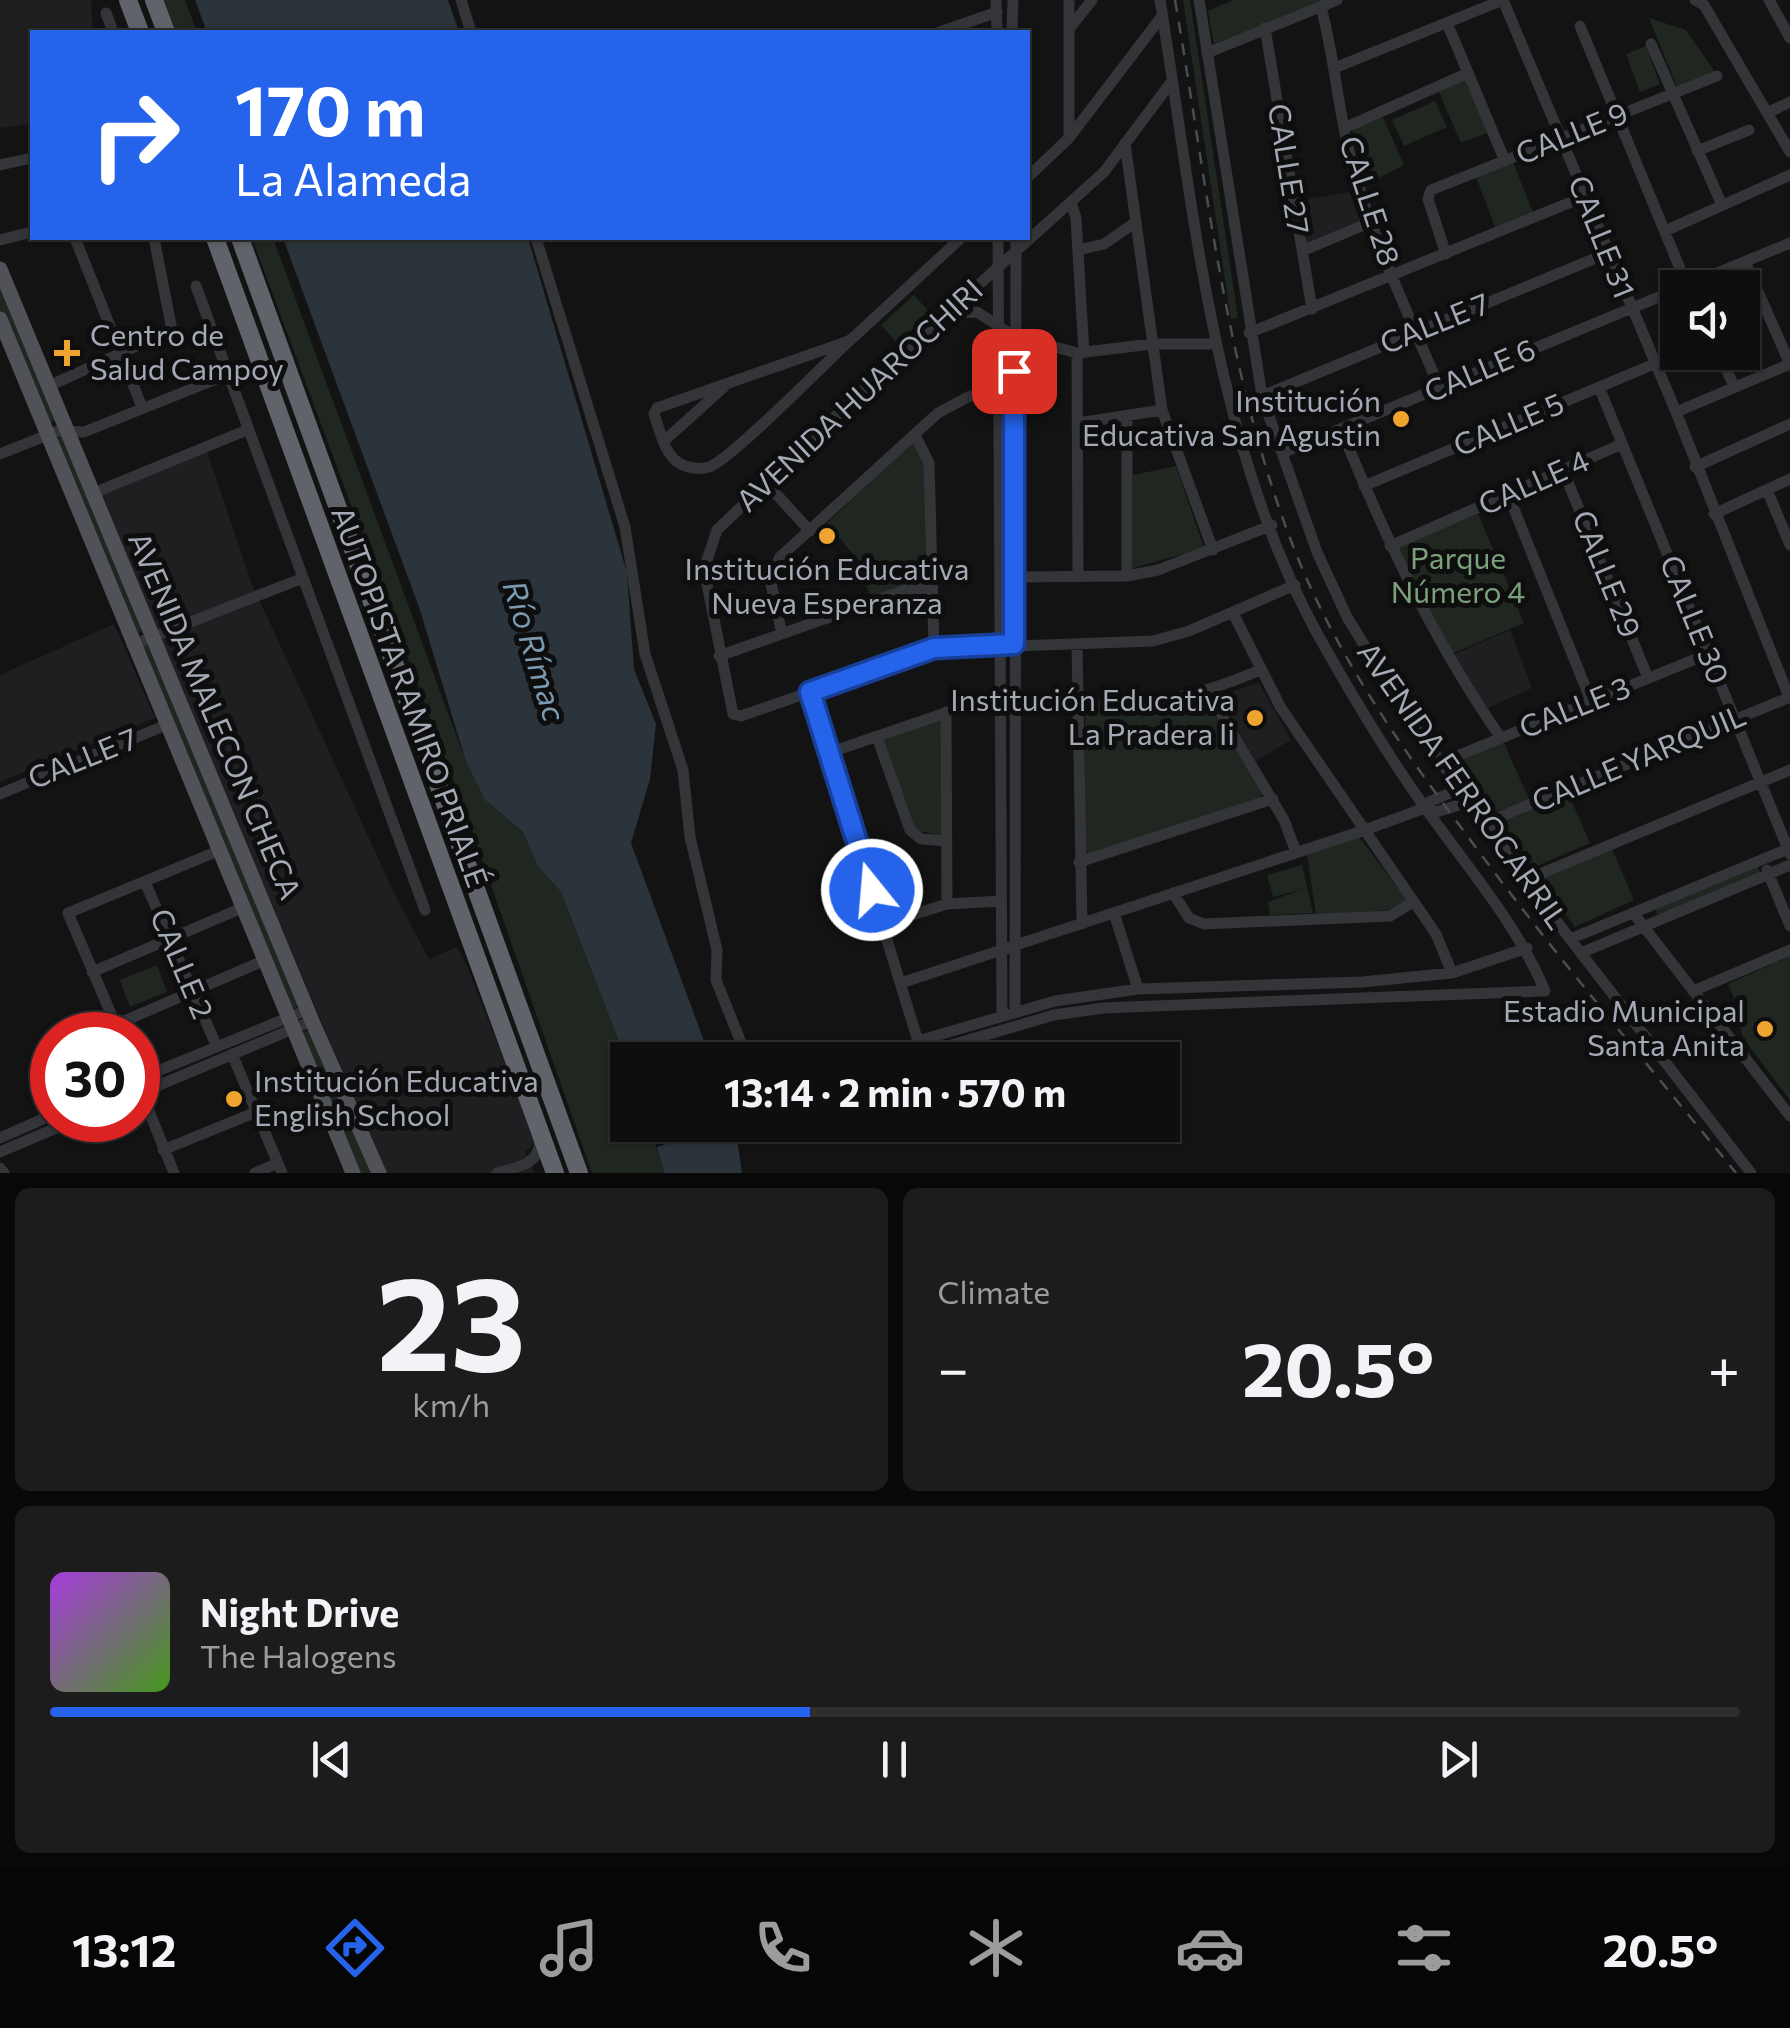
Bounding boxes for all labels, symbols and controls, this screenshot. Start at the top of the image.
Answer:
text: 170 m [235,65,426,150]
icon: right [70,70,200,200]
street label: CALLE 9 [1510,93,1632,171]
street label: CALLE 27 [1262,101,1319,236]
street label: CALLE 28 [1333,131,1410,270]
text: La Alameda [235,150,471,205]
street label: CALLE 31 [1562,169,1645,303]
street label: AVENIDA HUAROCHIRI [727,270,989,518]
map controls [1660,270,1760,370]
button: sound [1660,270,1760,370]
street label: CALLE 7 [1374,283,1494,360]
place label: Centro de Salud Campoy [90,315,284,386]
pin [972,329,1057,414]
street label: CALLE 6 [1418,329,1540,409]
marker: Centro de Salud Campoy [54,340,80,366]
icon: arrive [987,344,1042,399]
place label: Institución Educativa San Agustin [1082,381,1381,452]
street label: CALLE 5 [1447,383,1569,462]
marker: Institución Educativa San Agustin [1390,408,1412,430]
street label: CALLE 4 [1472,440,1594,521]
street label: AUTOPISTA RAMIRO PRIALÉ [325,501,498,892]
street label: CALLE 29 [1566,504,1651,642]
marker: Institución Educativa Nueva Esperanza [816,525,838,547]
street label: AVENIDA MALECON CHECA [122,526,311,904]
park label: Parque Número 4 [1391,538,1525,609]
place label: Institución Educativa Nueva Esperanza [685,549,969,620]
street label: CALLE 30 [1654,549,1739,689]
water label: Río Rímac [496,575,576,726]
street label: AVENIDA FERROCARRIL [1351,634,1577,935]
street label: CALLE 3 [1513,667,1635,745]
place label: Institución Educativa La Pradera Ii [950,680,1235,751]
street label: CALLE YARQUIL [1526,695,1750,818]
marker: Institución Educativa La Pradera Ii [1244,707,1266,729]
street label: CALLE 7 [22,718,142,795]
position arrow [820,838,924,942]
street label: CALLE 2 [144,902,223,1024]
place label: Estadio Municipal Santa Anita [1503,991,1745,1062]
speed limit sign: 30 [30,1012,160,1142]
marker: Estadio Municipal Santa Anita [1754,1018,1776,1040]
place label: Institución Educativa English School [254,1061,539,1132]
text: 13:14 · 2 min · 570 m [724,1068,1066,1115]
marker: Institución Educativa English School [223,1088,245,1110]
text: 23 [376,1239,526,1398]
text: Climate [938,1271,1050,1311]
text: 20.5° [1242,1321,1434,1412]
text: − [938,1333,969,1400]
text: + [1708,1333,1740,1400]
text: km/h [412,1384,490,1424]
text: Night Drive [200,1588,399,1635]
text: The Halogens [200,1635,397,1675]
icon: previous [304,1732,359,1787]
icon: pause [867,1732,922,1787]
icon: next [1431,1732,1486,1787]
icon: directions [320,1913,390,1983]
icon: music [534,1913,604,1983]
icon: phone [748,1913,818,1983]
icon: climate [961,1913,1031,1983]
icon: car [1175,1913,1245,1983]
icon: filters [1389,1913,1459,1983]
text: 13:12 [72,1921,176,1976]
text: 20.5° [1603,1921,1718,1976]

